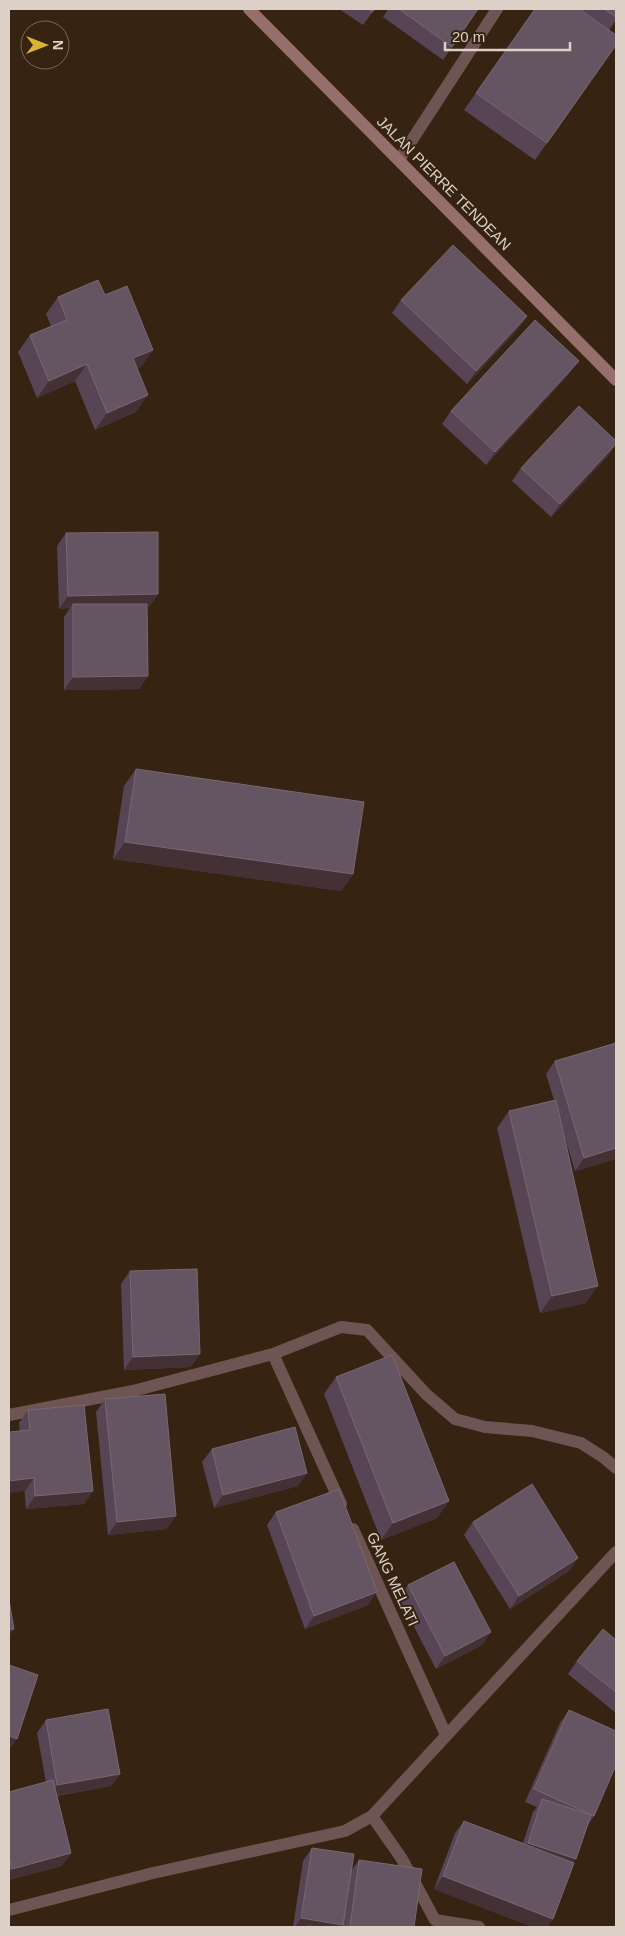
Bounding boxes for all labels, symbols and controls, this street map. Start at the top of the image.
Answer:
north arrow [20,20,70,70]
scale bar [445,20,570,52]
text: 20 m [452,28,485,45]
text: N [50,40,66,50]
street label: JALAN PIERRE TENDEAN [374,113,514,253]
street label: GANG MELATI [364,1529,422,1629]

